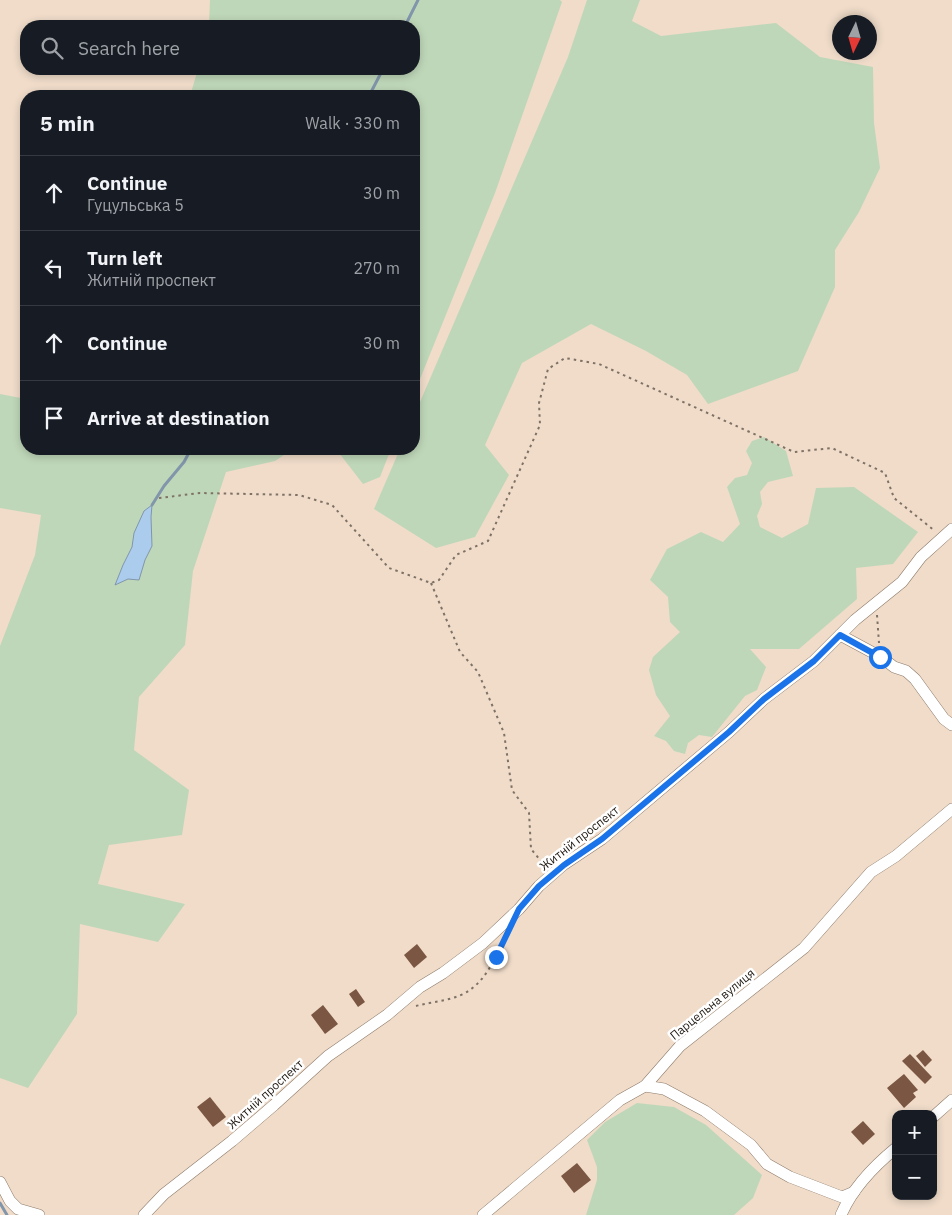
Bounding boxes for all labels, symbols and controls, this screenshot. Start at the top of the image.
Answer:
north arrow [832,15,877,60]
search box [20,20,420,75]
icon: search [38,34,66,62]
text: Search here [78,36,180,60]
text: 5 min [40,109,95,137]
text: Walk · 330 m [305,113,400,133]
text: Continue [87,171,167,195]
icon: ahead [40,179,68,207]
text: 30 m [363,183,400,203]
text: Гуцульська 5 [87,195,184,215]
text: Turn left [87,246,163,270]
icon: left [40,254,68,282]
text: 270 m [353,258,400,278]
text: Житній проспект [87,270,216,290]
icon: ahead [40,329,68,357]
text: Continue [87,331,167,355]
text: 30 m [363,333,400,353]
icon: arrive [40,404,68,432]
text: Arrive at destination [87,406,270,430]
route start [869,646,892,669]
street label: Житній проспект [536,802,622,874]
route end [485,946,508,969]
street label: Парцельна вулиця [667,965,757,1043]
street label: Житній проспект [224,1056,306,1132]
map controls [892,1110,937,1200]
button: + [892,1110,937,1155]
button: − [892,1155,937,1200]

